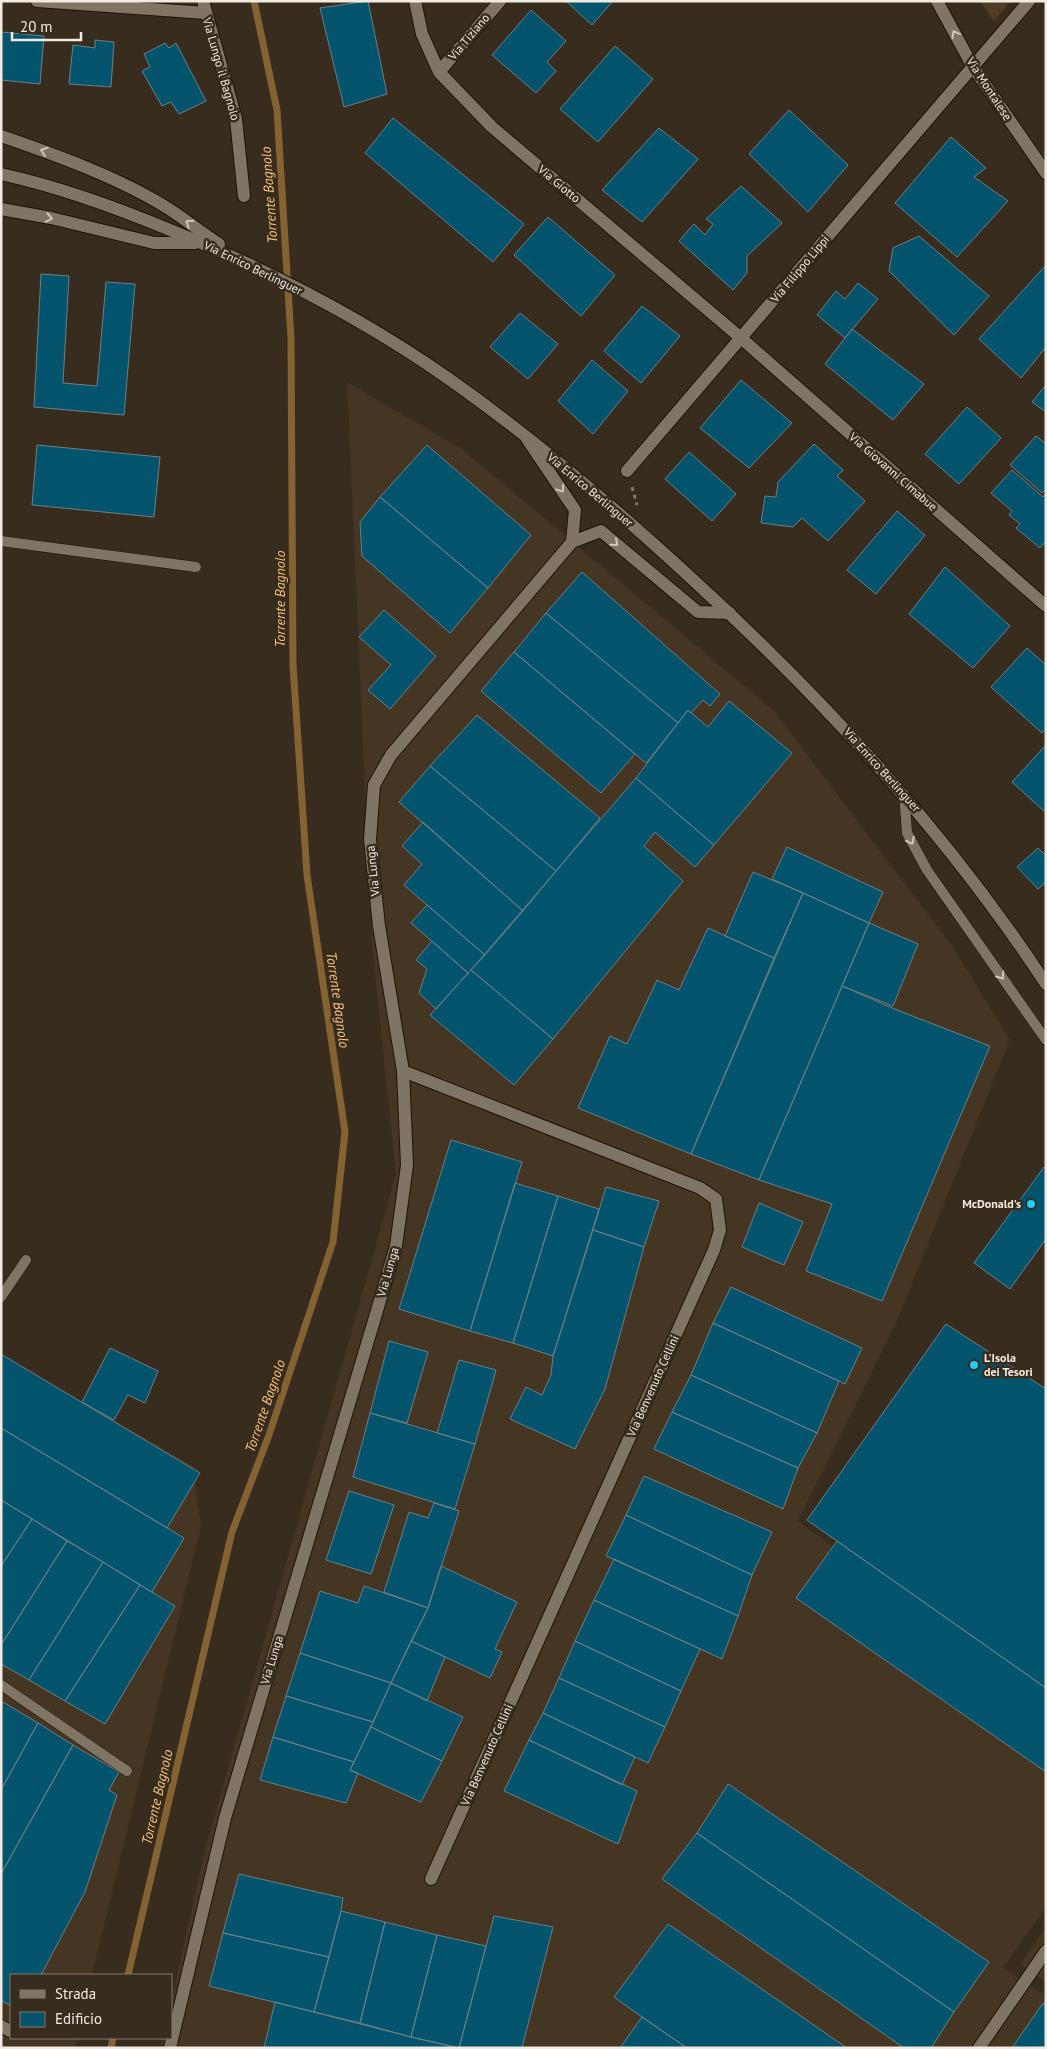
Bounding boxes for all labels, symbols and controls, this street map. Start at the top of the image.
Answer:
scale bar [12,10,81,42]
street label: Via Tiziano [444,10,492,64]
street label: Via Lungo il Bagnolo [199,15,243,122]
text: 20 m [20,17,53,36]
one-way arrow [951,30,961,39]
street label: Via Montalese [963,53,1015,123]
water label: Torrente Bagnolo [257,146,281,244]
one-way arrow [41,147,49,157]
street label: Via Giotto [534,161,584,206]
one-way arrow [45,212,54,222]
one-way arrow [185,220,195,229]
street label: Via Filippo Lippi [766,232,832,306]
street label: Via Enrico Berlinguer [201,237,305,298]
street label: Via Giovanni Cimabue [845,429,941,514]
street label: Via Enrico Berlinguer [543,449,636,530]
one-way arrow [555,484,564,493]
one-way arrow [609,537,618,546]
water label: Torrente Bagnolo [271,550,289,648]
street label: Via Enrico Berlinguer [840,724,924,815]
one-way arrow [905,836,916,845]
street label: Via Lunga [362,845,383,898]
water label: Torrente Bagnolo [322,951,354,1049]
one-way arrow [995,970,1004,980]
place label: McDonald's [962,1196,1021,1211]
marker: McDonald's [1025,1198,1037,1210]
street label: Via Lunga [373,1245,402,1299]
street label: Via Benvenuto Cellini [623,1333,682,1440]
place label: L'Isola dei Tesori [984,1350,1033,1379]
water label: Torrente Bagnolo [241,1357,289,1455]
marker: L'Isola dei Tesori [968,1359,980,1371]
street label: Via Lunga [257,1633,286,1687]
street label: Via Benvenuto Cellini [457,1702,516,1809]
water label: Torrente Bagnolo [137,1748,177,1846]
legend [10,1974,172,2039]
text: Strada [55,1984,96,2003]
text: Edificio [55,2009,102,2028]

